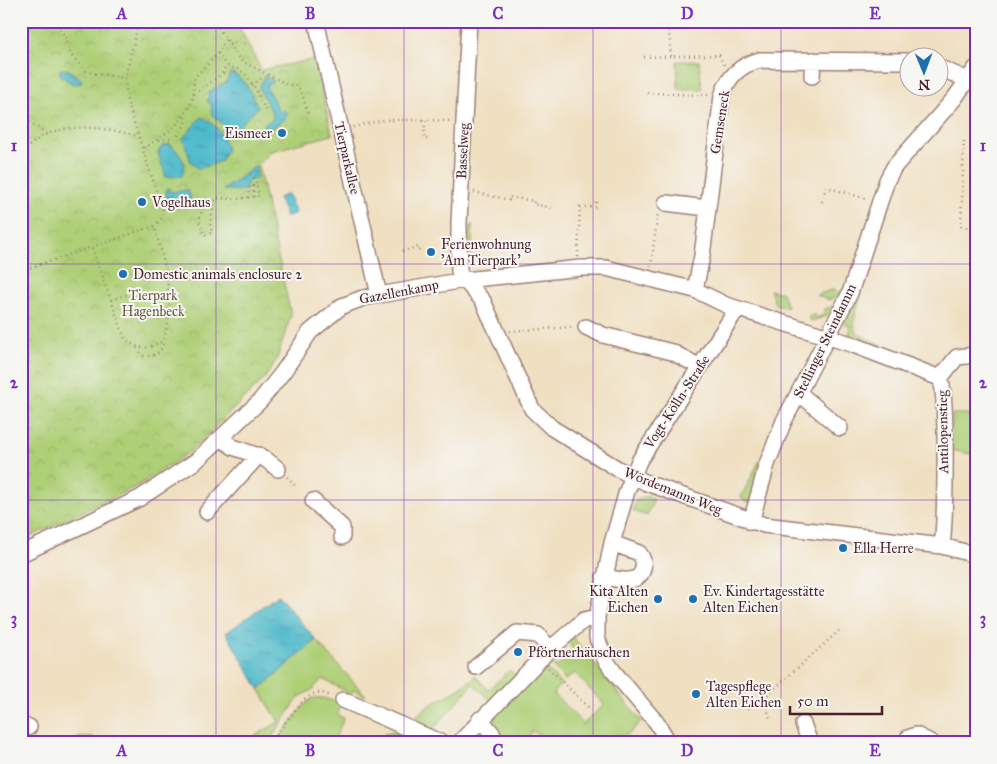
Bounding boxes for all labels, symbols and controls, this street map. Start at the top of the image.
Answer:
text: A [116,4,128,23]
text: B [305,4,315,23]
text: C [493,4,504,23]
text: D [681,4,694,23]
text: E [869,4,881,23]
north arrow [900,48,950,98]
text: N [918,76,930,93]
street label: Gemseneck [707,88,734,155]
street label: Tierparkallee [330,120,364,196]
street label: Basselweg [453,122,473,180]
place label: Eismeer [224,125,273,142]
marker: Eismeer [276,127,288,139]
text: 1 [11,136,18,155]
text: 1 [980,136,987,155]
place label: Vogelhaus [151,194,210,211]
marker: Vogelhaus [136,196,148,208]
place label: Ferienwohnung 'Am Tierpark' [441,236,531,269]
marker: Ferienwohnung 'Am Tierpark' [425,246,437,258]
place label: Domestic animals enclosure 2 [133,266,302,283]
marker: Domestic animals enclosure 2 [117,268,129,280]
street label: Gazellenkamp [358,276,440,308]
street label: Stellinger Steindamm [790,281,860,401]
park label: Tierpark Hagenbeck [122,287,185,320]
street label: Vogt-Kölln-Straße [640,352,714,453]
text: 2 [10,373,19,392]
text: 2 [979,373,988,392]
street label: Antilopenstieg [934,390,952,475]
street label: Wördemanns Weg [622,464,725,519]
place label: Ella Herre [853,540,914,557]
marker: Ella Herre [837,542,849,554]
place label: Kita Alten Eichen [589,583,648,616]
place label: Ev. Kindertagesstätte Alten Eichen [702,583,825,616]
marker: Kita Alten Eichen [652,593,664,605]
marker: Ev. Kindertagesstätte Alten Eichen [687,593,699,605]
text: 3 [11,609,17,629]
text: 3 [980,609,986,629]
place label: Pförtnerhäuschen [528,644,630,661]
marker: Pförtnerhäuschen [512,646,524,658]
place label: Tagespflege Alten Eichen [705,678,782,711]
scale bar [790,684,882,716]
marker: Tagespflege Alten Eichen [690,688,702,700]
text: 50 m [797,692,829,710]
text: A [116,741,128,760]
text: B [305,741,315,760]
text: C [493,741,504,760]
text: D [681,741,694,760]
text: E [869,741,881,760]

